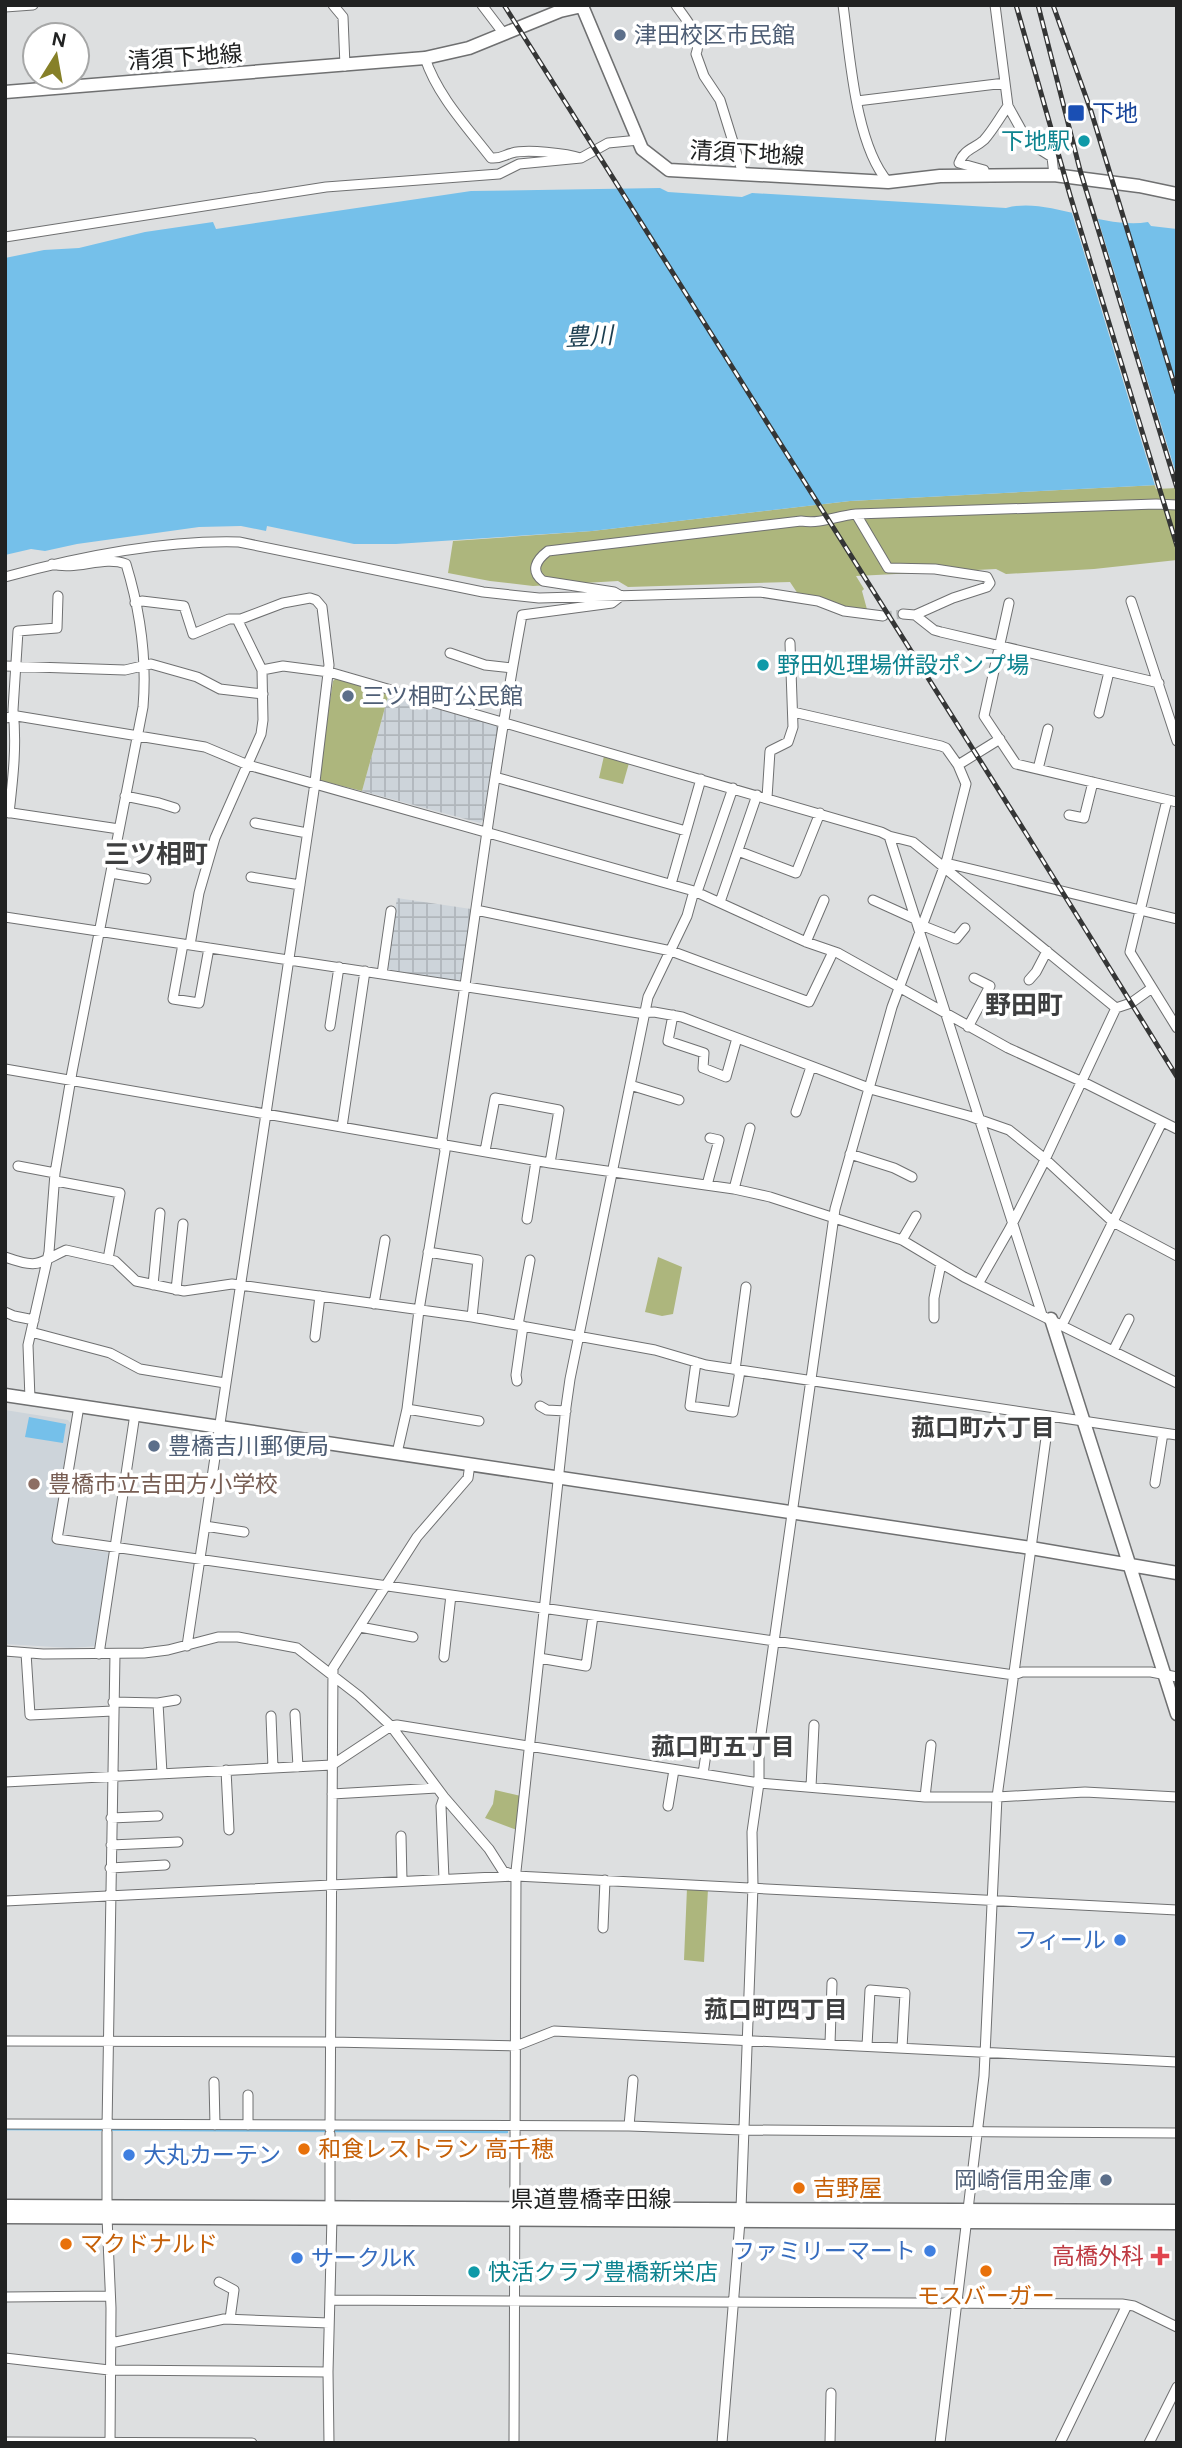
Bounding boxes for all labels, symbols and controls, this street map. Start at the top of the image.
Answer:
place label: 津田校区市民館 [634,20,795,50]
north arrow [21,21,91,91]
text: N [50,26,68,53]
marker: 津田校区市民館 [612,27,628,43]
street label: 清須下地線 [127,38,243,76]
place label: 下地 [1092,98,1138,128]
marker: 下地 [1066,103,1086,123]
place label: 下地駅 [1001,126,1070,156]
marker: 下地駅 [1076,133,1092,149]
street label: 清須下地線 [689,135,805,171]
water label: 豊川 [564,319,617,353]
place label: 野田処理場併設ポンプ場 [777,650,1029,680]
marker: 野田処理場併設ポンプ場 [755,657,771,673]
place label: 三ツ相町公民館 [362,681,523,711]
marker: 三ツ相町公民館 [340,688,356,704]
district label: 三ツ相町 [104,837,208,871]
district label: 野田町 [985,988,1063,1022]
district label: 菰口町六丁目 [911,1412,1055,1443]
place label: 豊橋吉川郵便局 [168,1431,329,1461]
marker: 豊橋吉川郵便局 [146,1438,162,1454]
place label: 豊橋市立吉田方小学校 [48,1469,278,1499]
marker: 豊橋市立吉田方小学校 [26,1476,42,1492]
district label: 菰口町五丁目 [651,1731,795,1762]
place label: フィール [1014,1925,1106,1955]
marker: フィール [1112,1932,1128,1948]
district label: 菰口町四丁目 [704,1994,848,2025]
place label: 和食レストラン 高千穂 [318,2134,554,2164]
place label: 大丸カーテン [143,2140,281,2170]
marker: 和食レストラン 高千穂 [296,2141,312,2157]
marker: 大丸カーテン [121,2147,137,2163]
place label: 岡崎信用金庫 [954,2165,1092,2195]
marker: 岡崎信用金庫 [1098,2172,1114,2188]
place label: 吉野屋 [813,2173,882,2203]
marker: 吉野屋 [791,2180,807,2196]
street label: 県道豊橋幸田線 [511,2184,672,2214]
place label: マクドナルド [80,2229,218,2259]
marker: マクドナルド [58,2236,74,2252]
place label: ファミリーマート [732,2236,916,2266]
place label: 高橋外科 [1052,2241,1144,2271]
place label: サークルK [311,2243,416,2273]
marker: ファミリーマート [922,2243,938,2259]
marker: 高橋外科 [1150,2246,1170,2266]
marker: サークルK [289,2250,305,2266]
place label: 快活クラブ豊橋新栄店 [488,2257,718,2287]
marker: モスバーガー [978,2263,994,2279]
marker: 快活クラブ豊橋新栄店 [466,2264,482,2280]
place label: モスバーガー [917,2281,1055,2311]

